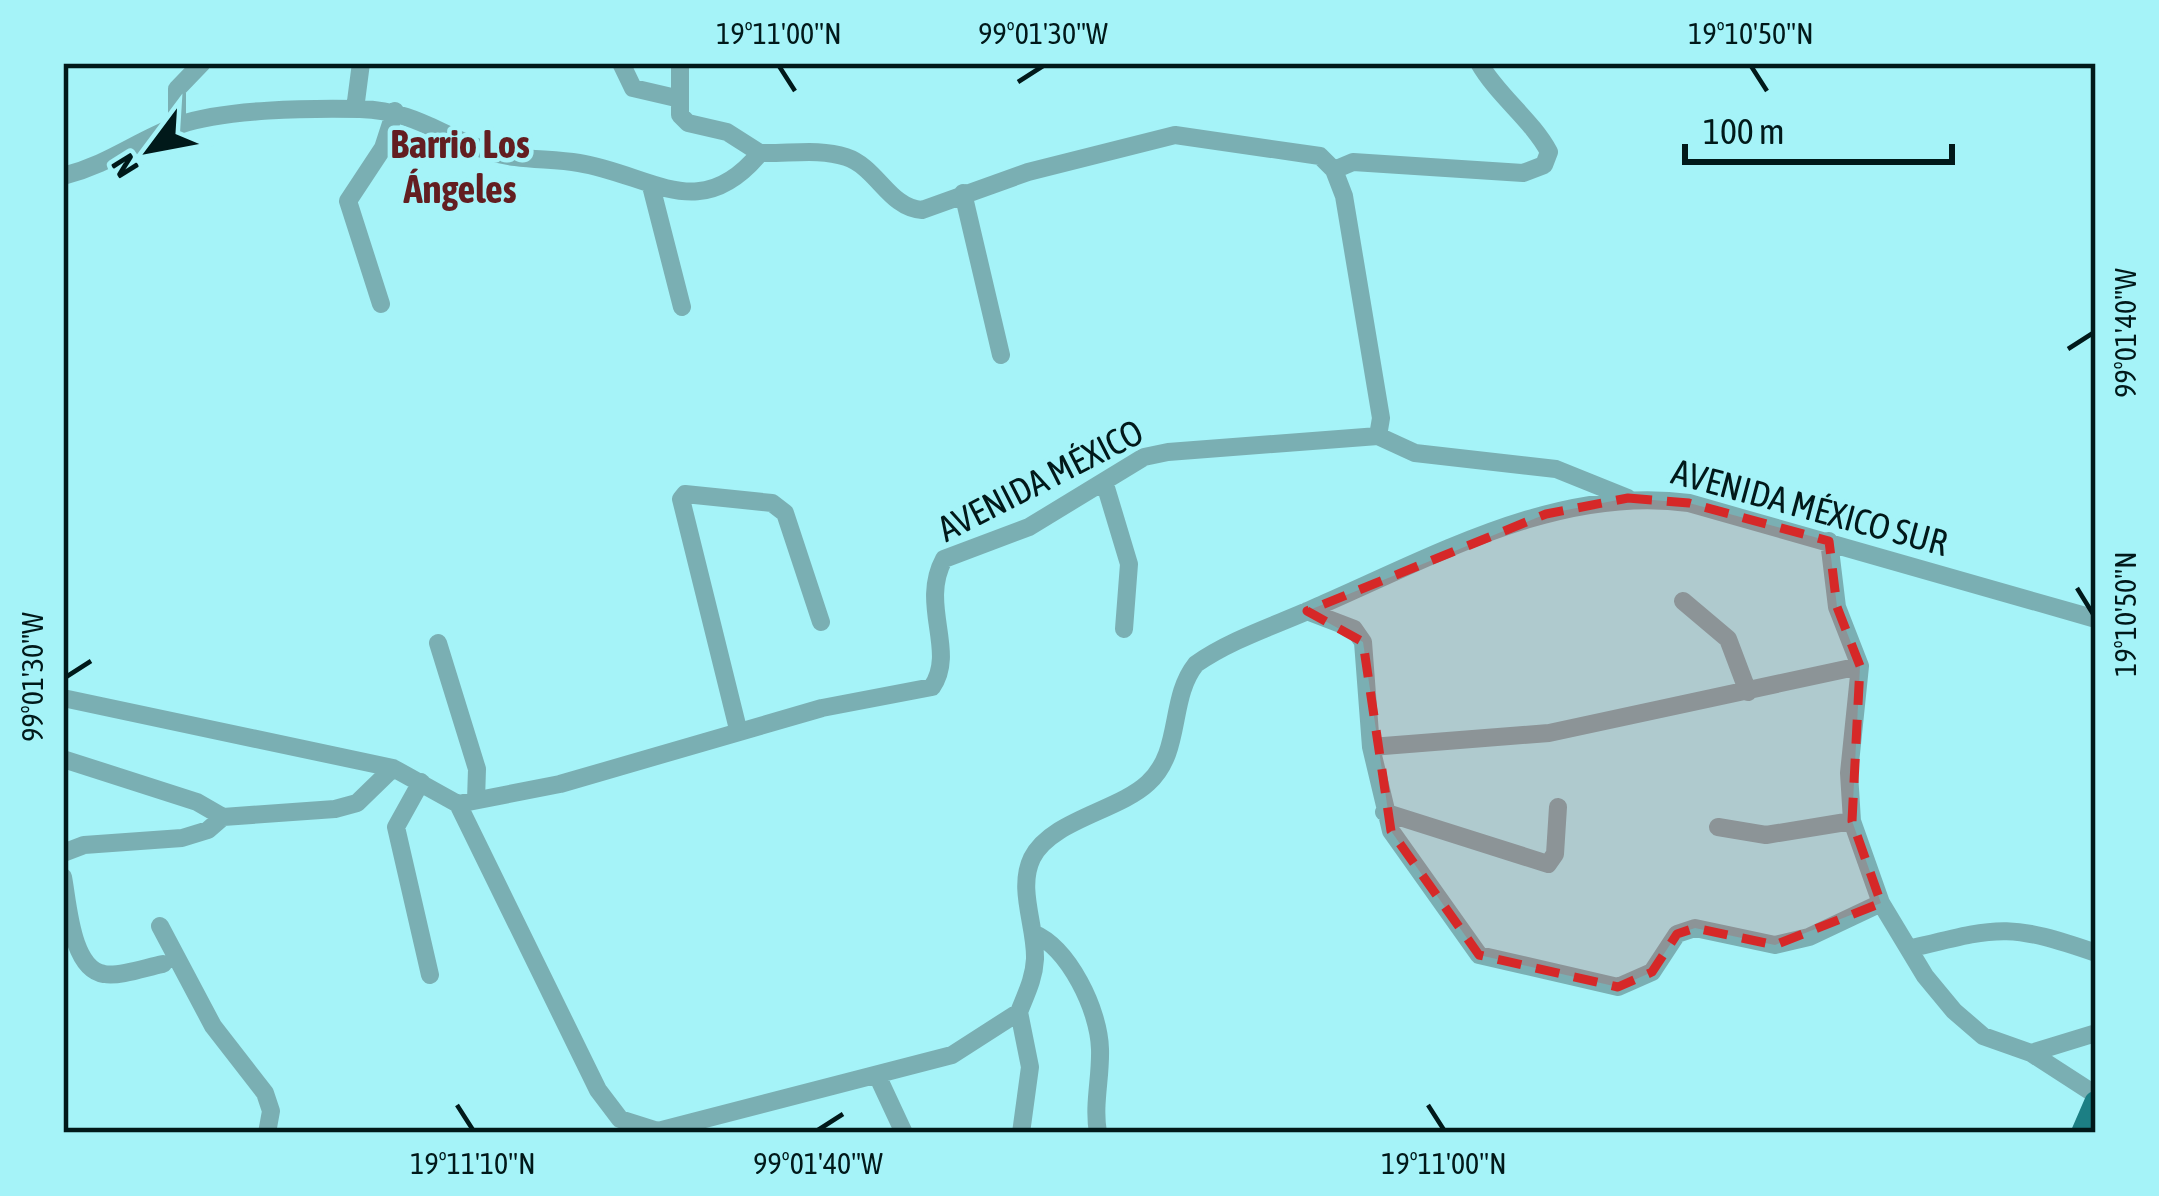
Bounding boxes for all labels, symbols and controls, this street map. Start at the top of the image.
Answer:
text: 19°11'00"N [716,16,842,50]
text: 99°01'30"W [978,16,1108,50]
text: 19°10'50"N [1688,16,1814,50]
north arrow [90,90,210,210]
scale bar [1685,90,1952,164]
text: 100 m [1703,110,1785,152]
district label: Barrio Los Ángeles [390,122,530,211]
text: N [103,148,146,184]
text: 99°01'40"W [2108,268,2142,398]
street label: AVENIDA MÉXICO [930,410,1150,550]
street label: AVENIDA MÉXICO SUR [1668,450,1952,564]
text: 19°10'50"N [2108,551,2142,677]
text: 99°01'30"W [15,612,49,742]
text: 19°11'10"N [410,1146,536,1180]
text: 99°01'40"W [753,1146,883,1180]
text: 19°11'00"N [1381,1146,1507,1180]

